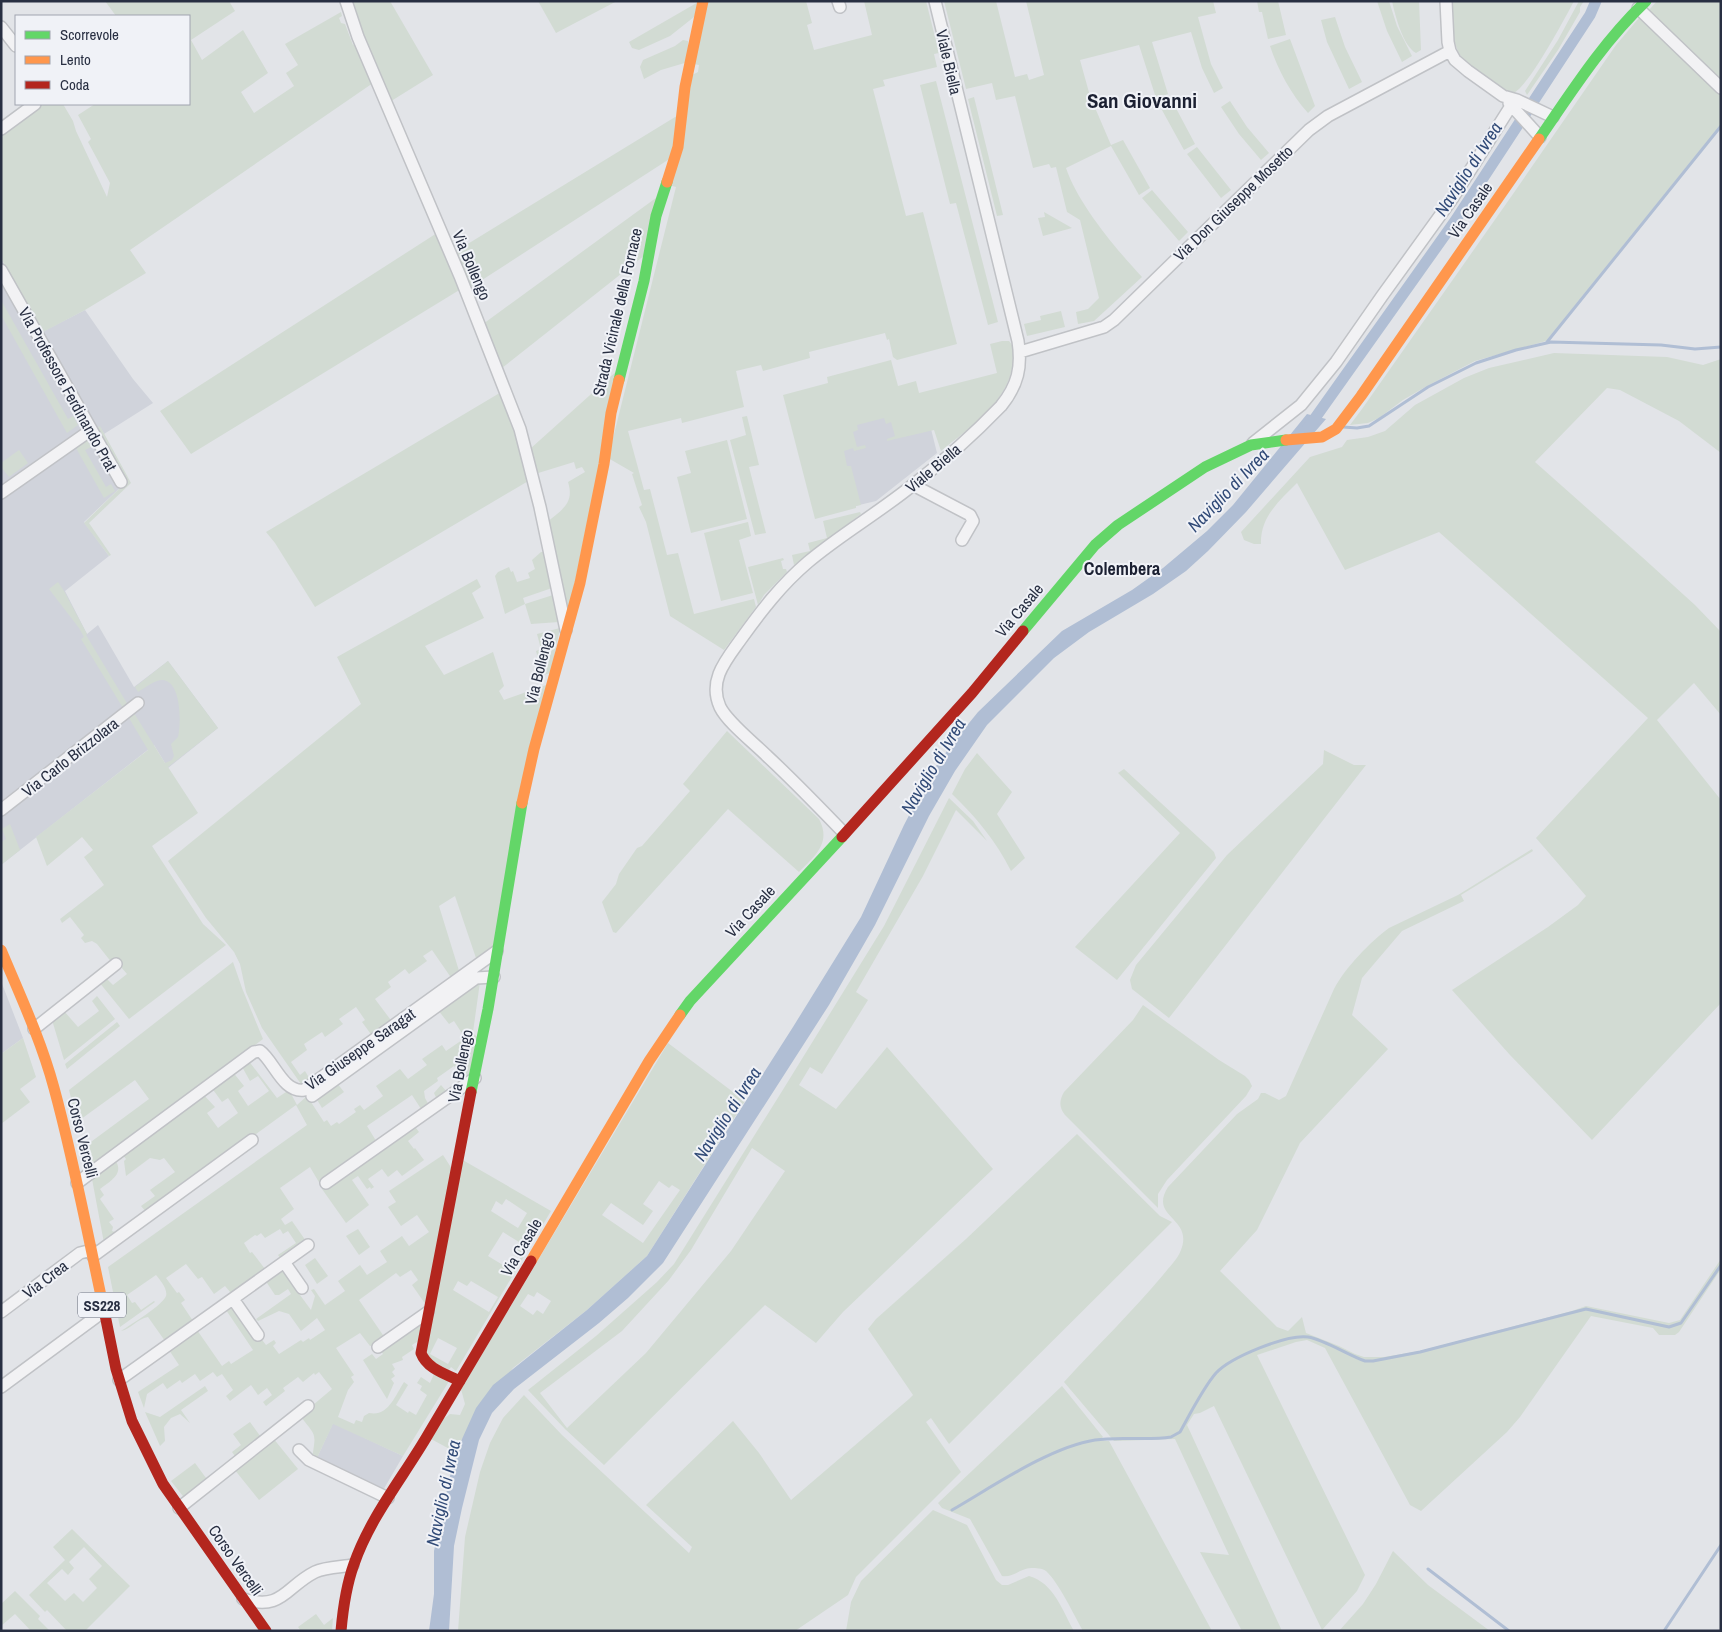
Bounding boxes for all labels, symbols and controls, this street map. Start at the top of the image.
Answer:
legend [15,15,190,105]
text: Scorrevole [60,24,119,45]
street label: Viale Biella [931,27,967,97]
text: Lento [60,49,91,70]
text: Coda [60,74,90,95]
district label: San Giovanni [1087,86,1197,115]
water label: Naviglio di Ivrea [1428,117,1508,221]
street label: Via Don Giuseppe Mosetto [1169,140,1297,266]
street label: Via Casale [1443,177,1497,243]
street label: Strada Vicinale della Fornace [587,226,647,398]
street label: Via Bollengo [447,227,497,303]
street label: Via Professore Ferdinando Prat [14,303,122,475]
street label: Viale Biella [901,438,966,498]
water label: Naviglio di Ivrea [1182,443,1274,537]
district label: Colembera [1084,556,1161,581]
street label: Via Casale [990,578,1048,642]
street label: Via Bollengo [519,629,559,707]
street label: Via Carlo Brizzolara [17,712,123,802]
water label: Naviglio di Ivrea [895,713,971,819]
street label: Via Casale [720,880,780,942]
street label: Via Giuseppe Saragat [301,1003,420,1095]
street label: Via Bollengo [442,1027,478,1105]
water label: Naviglio di Ivrea [687,1062,767,1166]
street label: Corso Vercelli [62,1096,104,1180]
street label: Via Casale [495,1214,547,1280]
street label: Via Crea [18,1254,73,1303]
road number: SS228 [78,1292,126,1318]
water label: Naviglio di Ivrea [420,1438,466,1548]
street label: Corso Vercelli [204,1520,268,1600]

